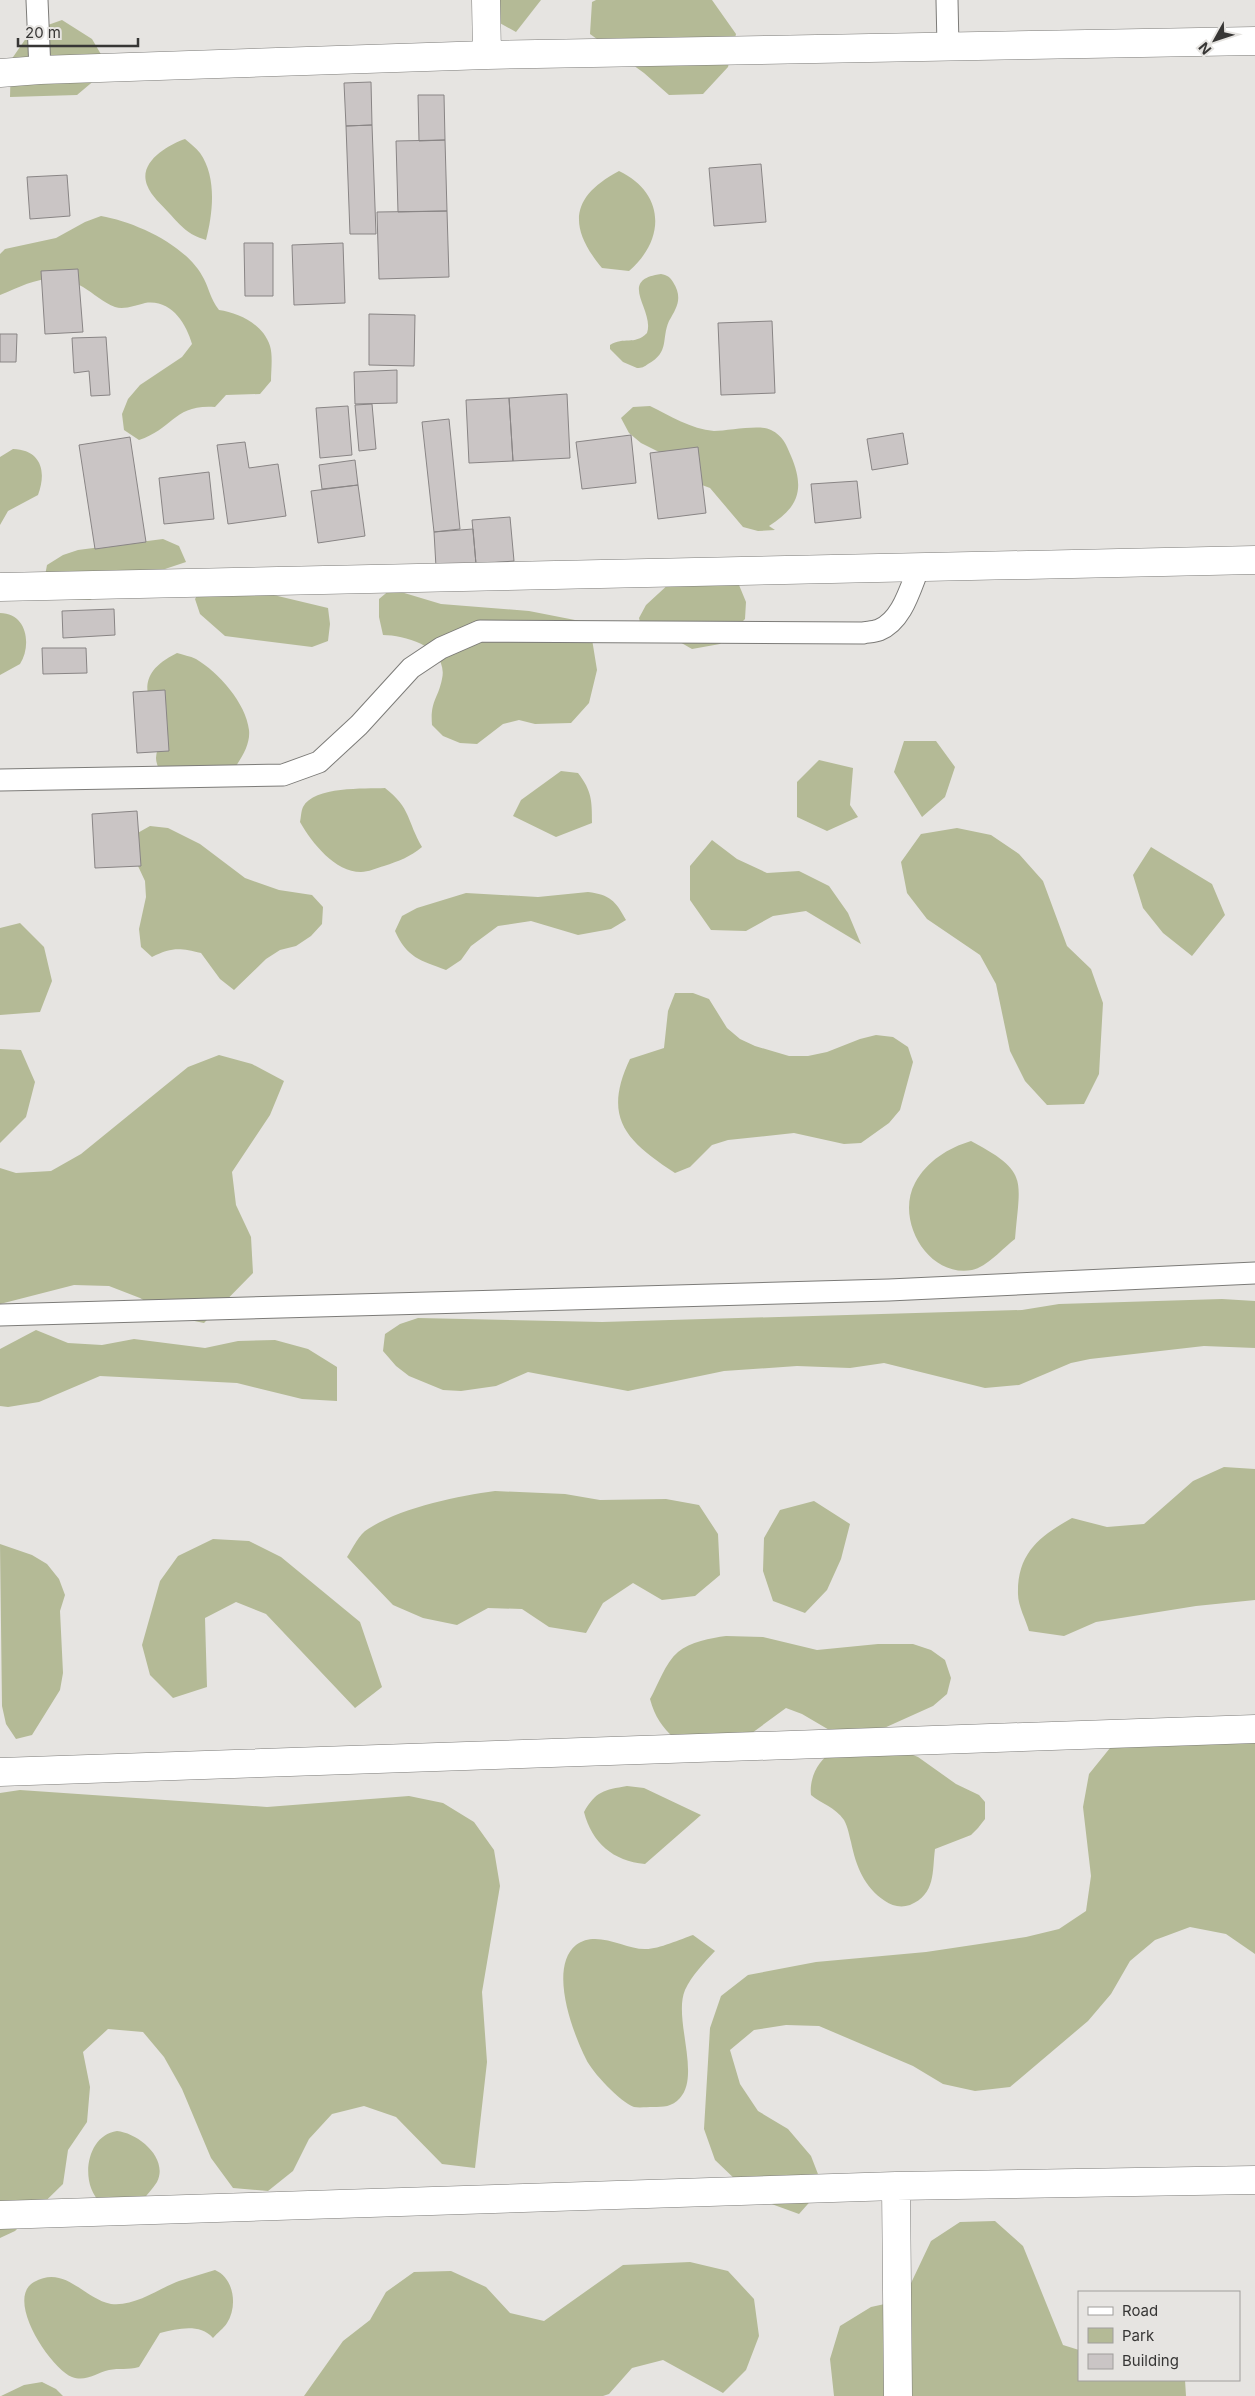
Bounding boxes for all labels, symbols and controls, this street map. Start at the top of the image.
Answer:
scale bar [18,15,138,47]
north arrow [1190,15,1240,65]
text: 20 m [25,23,61,42]
text: N [1195,39,1215,58]
legend [1078,2291,1240,2381]
text: Road [1122,2301,1158,2320]
text: Park [1122,2326,1155,2345]
text: Building [1122,2351,1179,2370]

